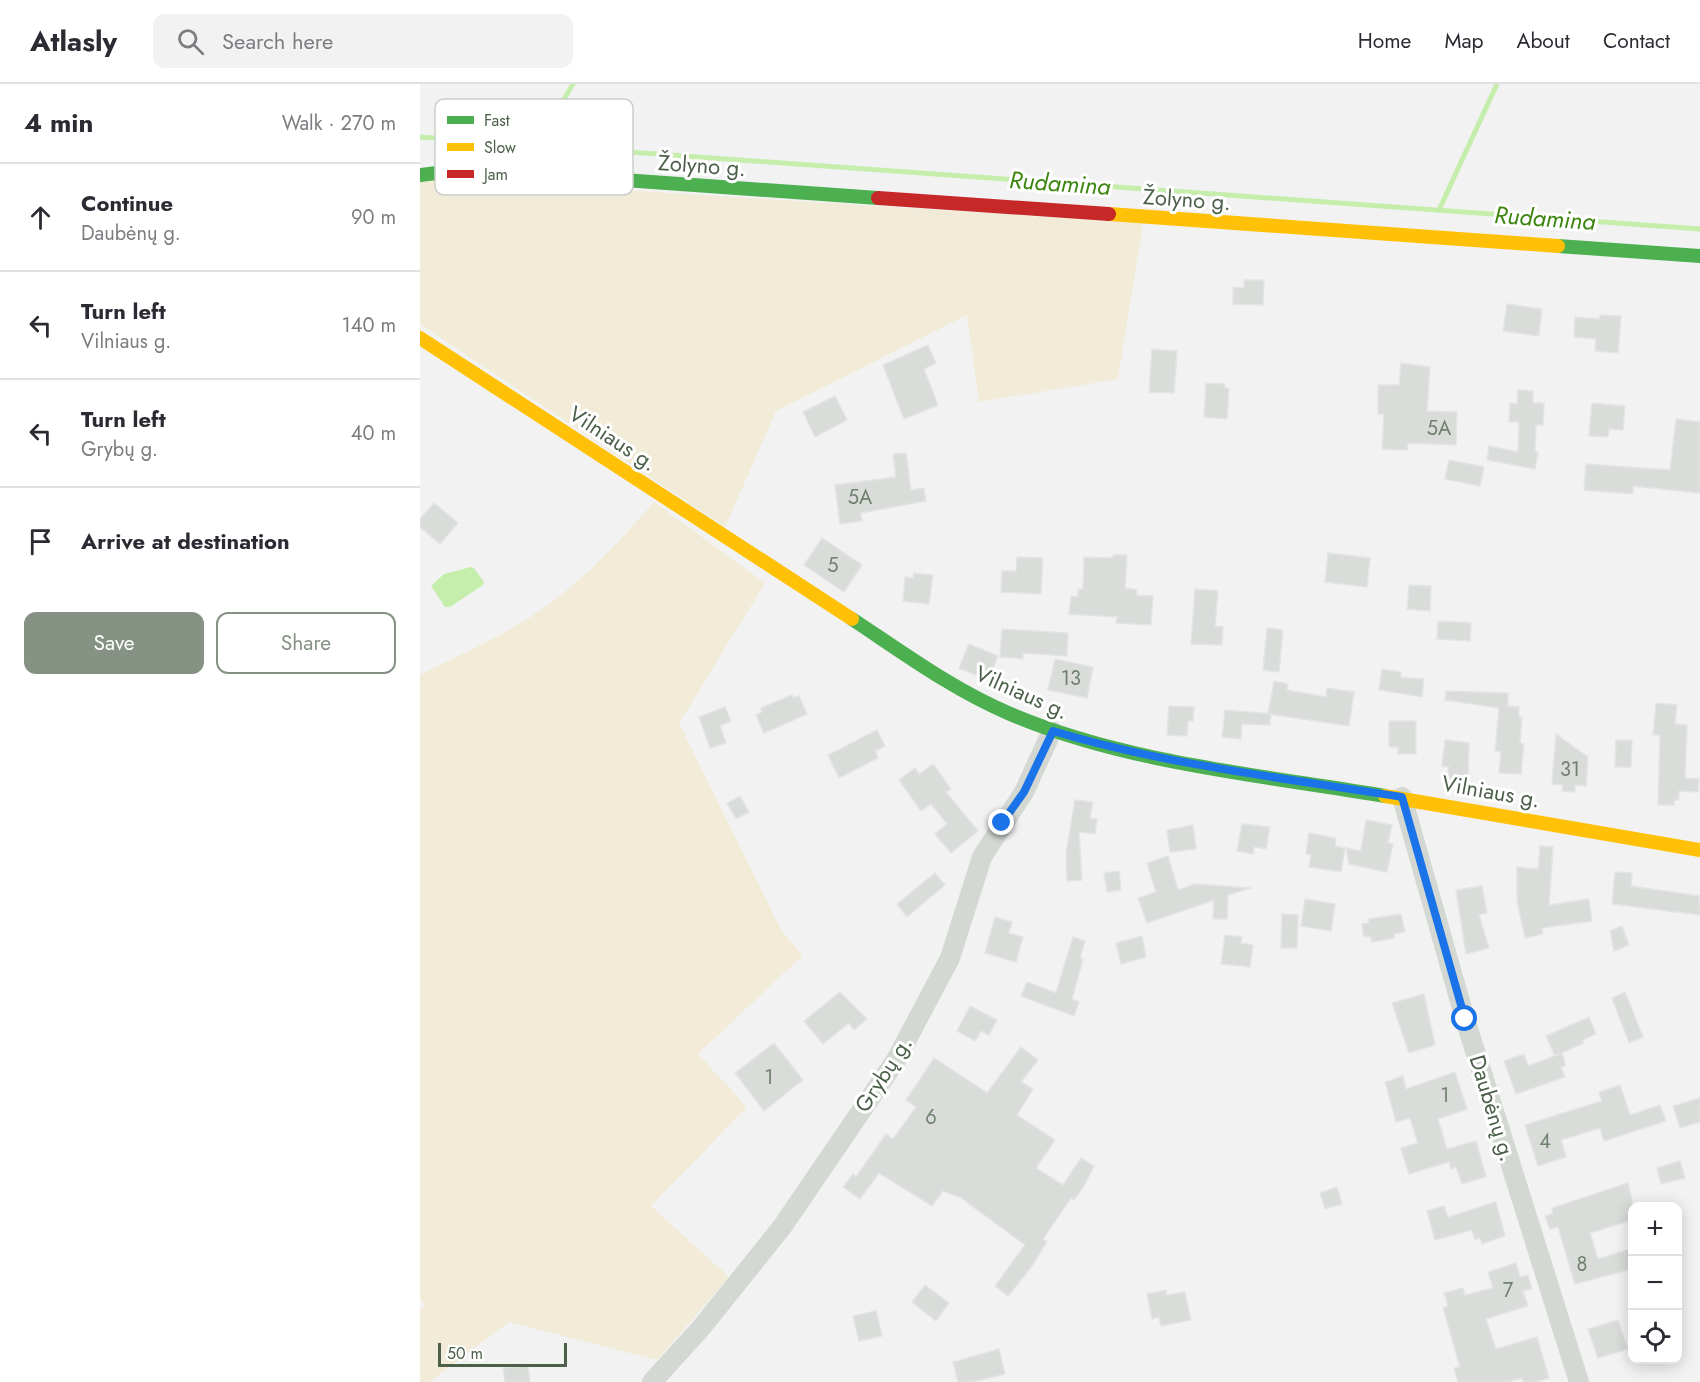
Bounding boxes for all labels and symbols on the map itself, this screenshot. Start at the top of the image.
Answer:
legend [435,99,633,195]
text: Fast [484,109,510,132]
text: Slow [484,136,516,159]
street label: Žolyno g. [657,146,747,184]
water label: Rudamina [1008,162,1112,204]
text: Jam [482,163,508,186]
street label: Žolyno g. [1142,180,1232,218]
water label: Rudamina [1493,197,1597,239]
street label: Vilniaus g. [563,398,663,478]
house number: 5A [1427,414,1452,443]
house number: 5A [848,483,873,512]
house number: 5 [827,551,839,580]
street label: Vilniaus g. [970,657,1074,727]
house number: 13 [1061,664,1081,693]
house number: 31 [1560,755,1580,784]
street label: Vilniaus g. [1439,767,1543,815]
route end [988,809,1014,835]
route start [1451,1005,1477,1031]
street label: Grybų g. [846,1030,920,1118]
street label: Daubėnų g. [1462,1051,1524,1165]
house number: 1 [765,1063,774,1092]
house number: 1 [1441,1081,1450,1110]
house number: 6 [925,1103,937,1132]
house number: 4 [1539,1127,1551,1156]
house number: 8 [1577,1250,1587,1279]
house number: 7 [1503,1276,1514,1305]
scale bar [438,1340,567,1368]

